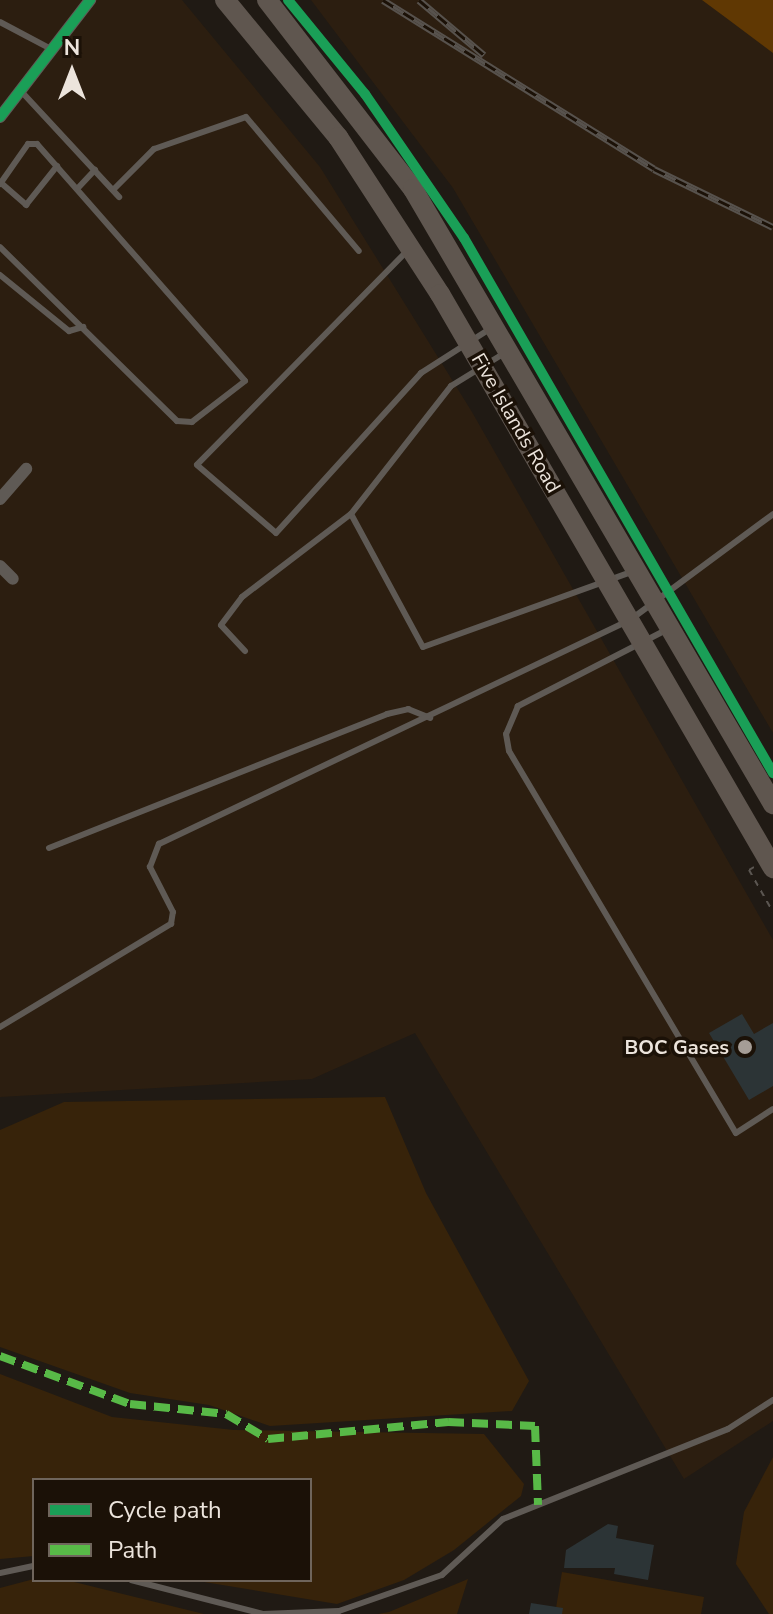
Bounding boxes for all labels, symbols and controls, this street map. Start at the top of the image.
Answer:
north arrow [32,32,112,112]
text: N [64,33,80,63]
street label: Five Islands Road [466,349,566,497]
place label: BOC Gases [625,1035,729,1059]
marker: BOC Gases [736,1038,754,1056]
legend [32,1478,312,1582]
text: Cycle path [108,1494,222,1526]
text: Path [108,1534,157,1566]

